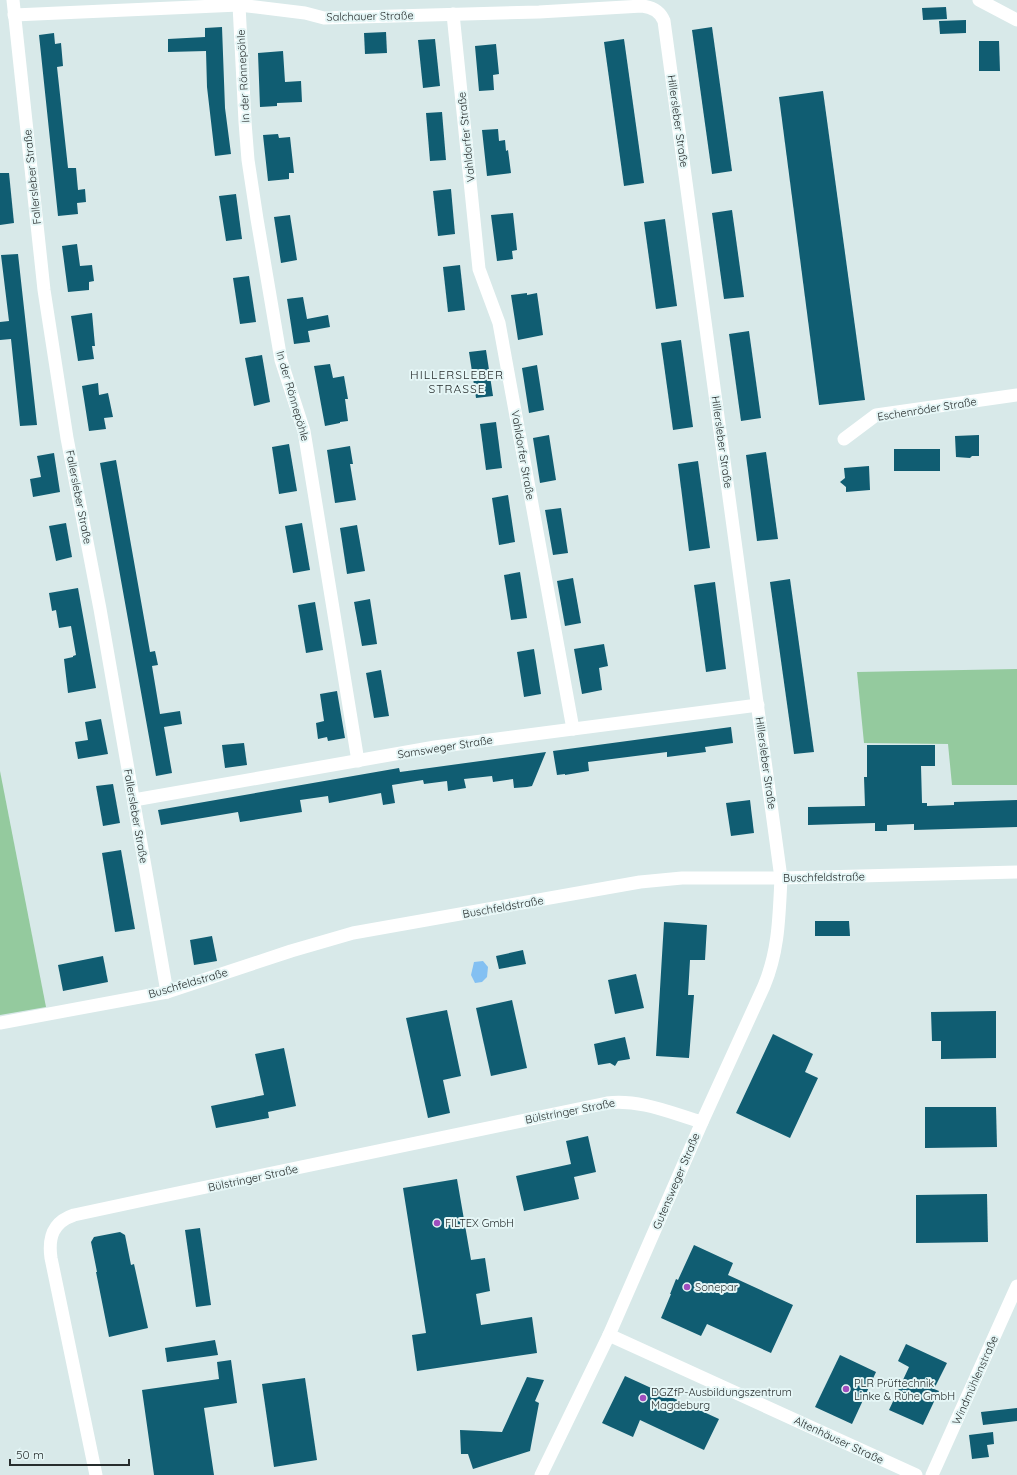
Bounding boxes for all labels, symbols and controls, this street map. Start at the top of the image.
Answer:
street label: Salchauer Straße [326,8,414,24]
street label: In der Rönnepöhle [234,29,252,123]
street label: Hillersleber Straße [665,74,691,168]
street label: Vahldorfer Straße [454,91,478,183]
street label: Fallersleber Straße [20,129,44,225]
street label: In der Rönnepöhle [273,349,313,443]
district label: HILLERSLEBER STRASSE [410,367,504,396]
street label: Eschenröder Straße [876,394,978,424]
street label: Hillersleber Straße [709,395,735,489]
street label: Vahldorfer Straße [508,409,538,501]
street label: Fallersleber Straße [63,449,95,545]
street label: Hillersleber Straße [753,716,779,810]
street label: Samsweger Straße [396,733,494,761]
street label: Fallersleber Straße [121,768,151,864]
street label: Buschfeldstraße [783,869,865,885]
street label: Buschfeldstraße [461,893,545,921]
street label: Buschfeldstraße [147,965,229,1001]
street label: Bülstringer Straße [524,1095,616,1127]
street label: Gutensweger Straße [649,1131,703,1231]
street label: Bülstringer Straße [207,1162,299,1194]
place label: FILTEX GmbH [445,1216,514,1230]
marker: FILTEX GmbH [432,1218,442,1228]
place label: Sonepar [695,1280,739,1294]
marker: Sonepar [682,1282,692,1292]
street label: Windmühlenstraße [949,1333,1001,1427]
place label: PLR Prüftechnik Linke & Rühe GmbH [854,1376,955,1403]
marker: PLR Prüftechnik Linke & Rühe GmbH [841,1384,851,1394]
place label: DGZfP-Ausbildungszentrum Magdeburg [651,1385,792,1412]
marker: DGZfP-Ausbildungszentrum Magdeburg [638,1393,648,1403]
street label: Altenhäuser Straße [792,1413,886,1467]
scale bar [10,1441,129,1467]
text: 50 m [16,1447,44,1462]

